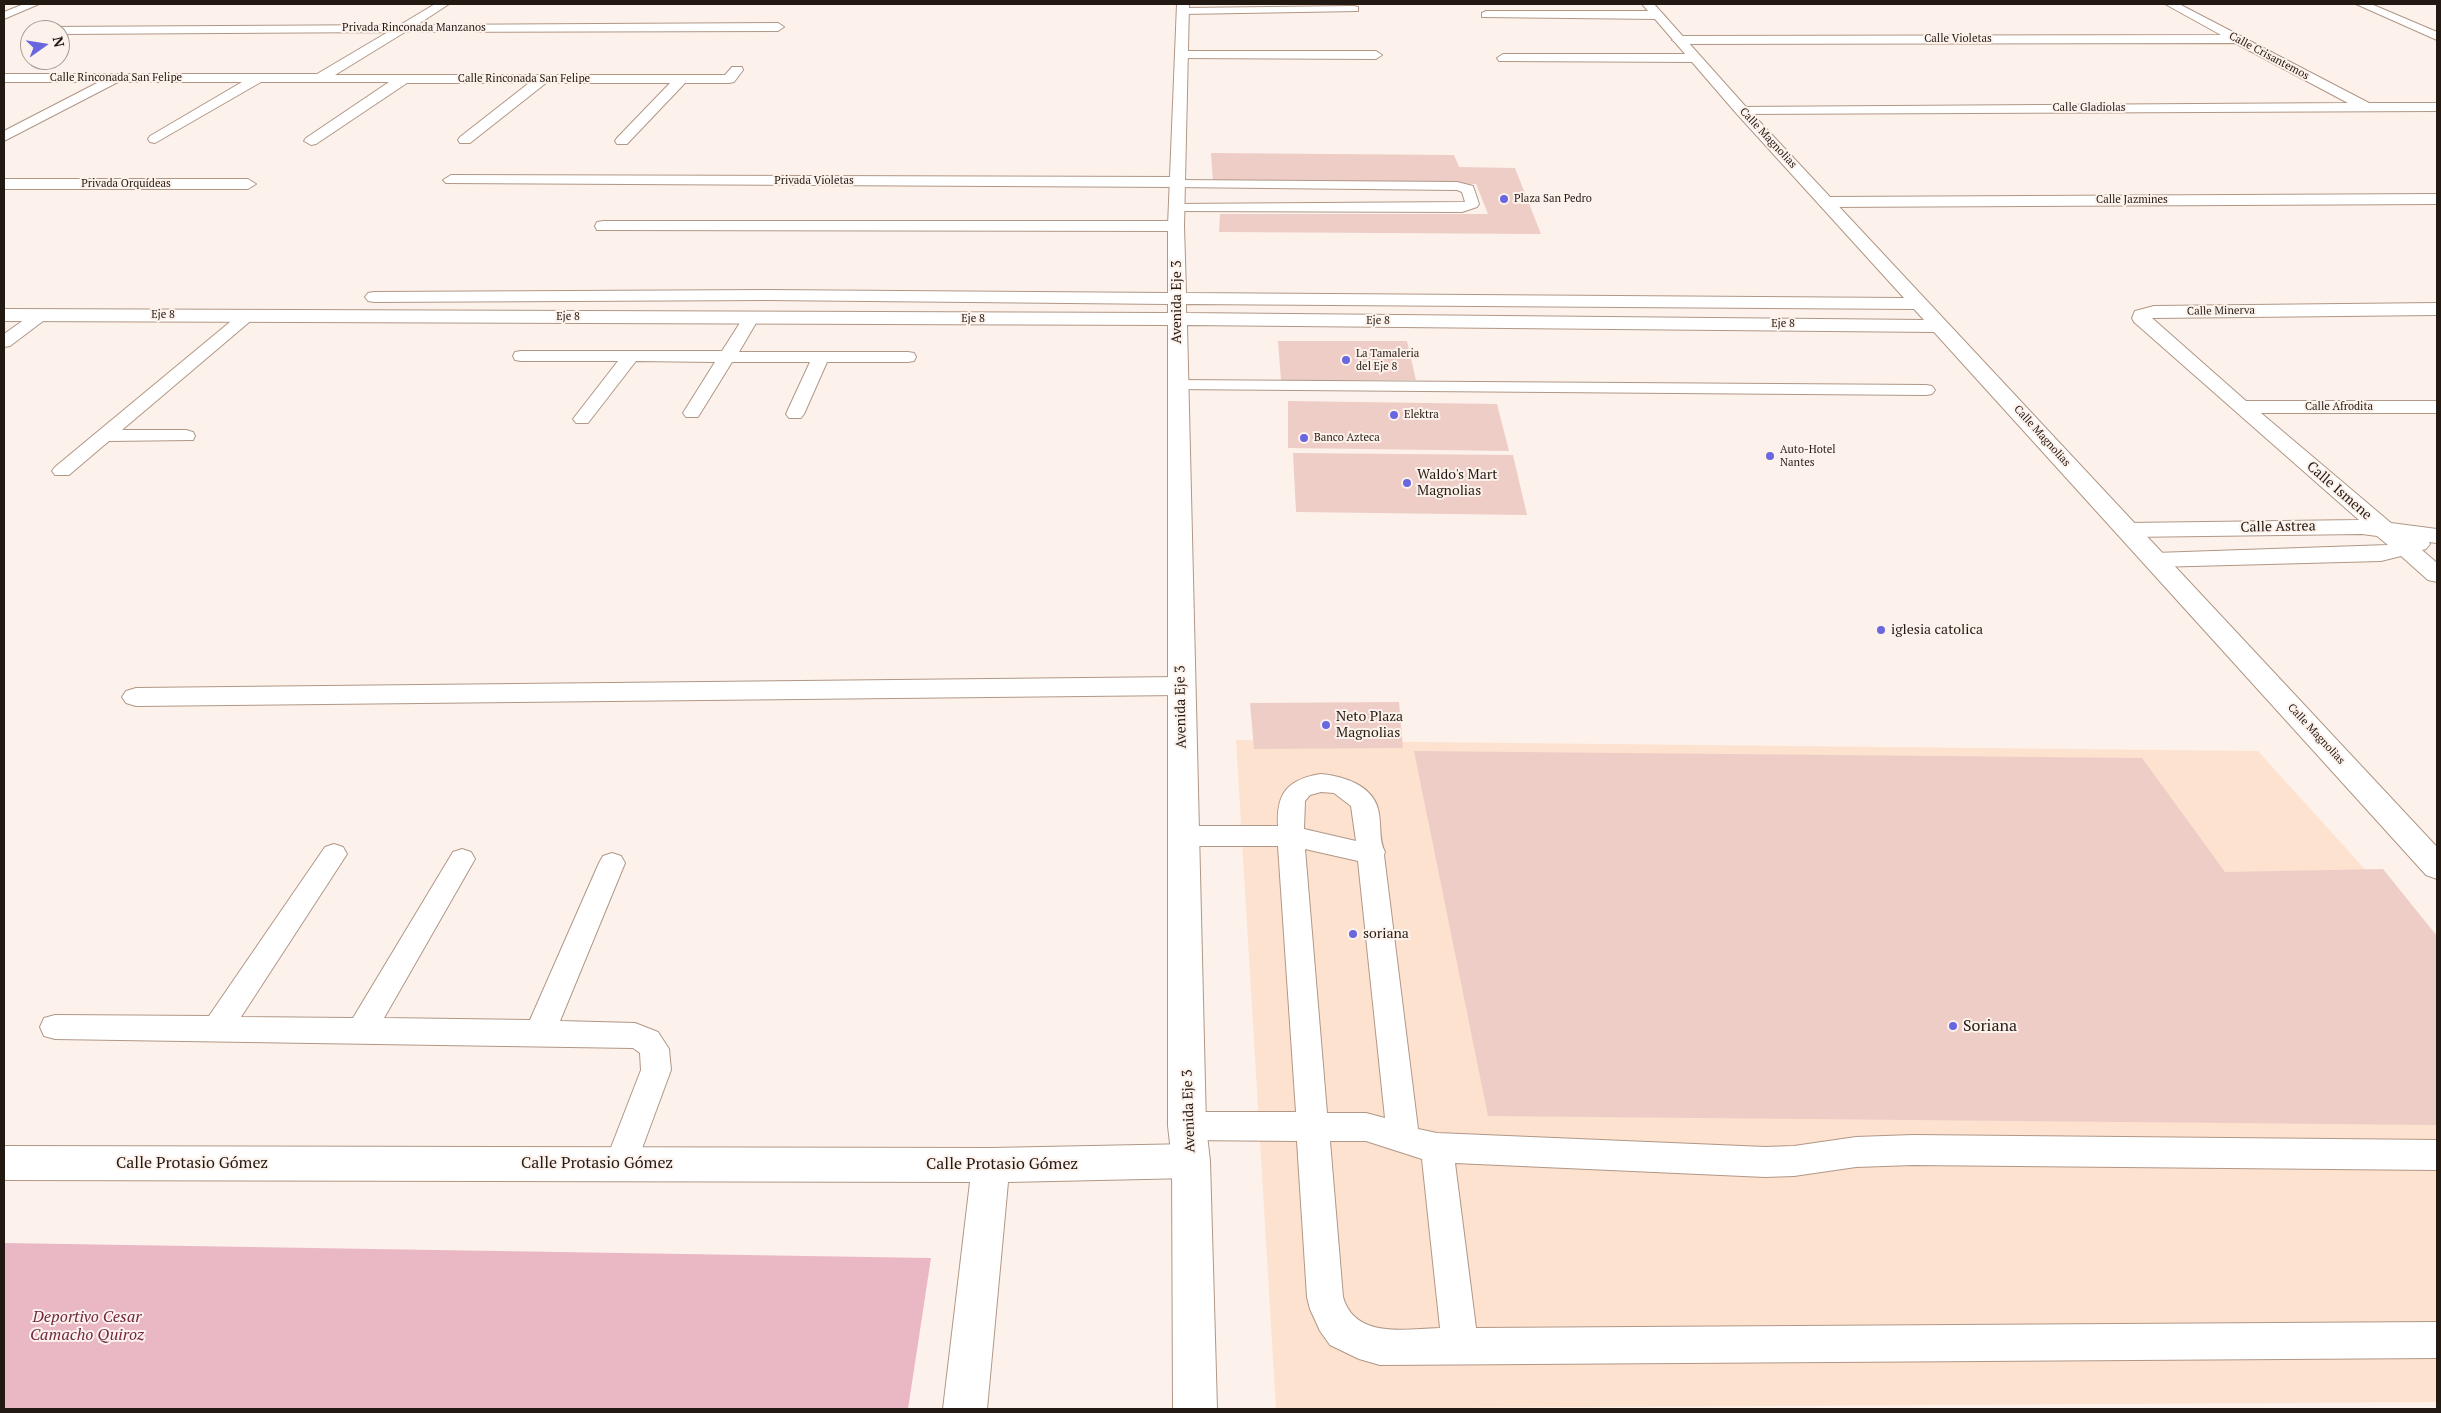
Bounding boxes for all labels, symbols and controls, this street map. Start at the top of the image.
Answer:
north arrow [20,20,70,70]
street label: Privada Rinconada Manzanos [342,21,486,35]
street label: Calle Crisantemos [2227,29,2311,83]
street label: Calle Violetas [1924,32,1992,46]
text: N [49,34,70,49]
street label: Calle Rinconada San Felipe [50,71,182,85]
street label: Calle Rinconada San Felipe [458,72,590,86]
street label: Calle Gladiolas [2052,101,2126,115]
street label: Calle Magnolias [1737,105,1799,171]
street label: Privada Violetas [774,174,854,188]
street label: Privada Orquídeas [81,177,171,191]
place label: Plaza San Pedro [1514,192,1592,206]
marker: Plaza San Pedro [1498,193,1510,205]
street label: Calle Jazmines [2096,193,2168,207]
street label: Avenida Eje 3 [1169,260,1185,344]
street label: Calle Minerva [2187,304,2255,318]
street label: Eje 8 [151,308,175,322]
street label: Eje 8 [556,310,580,324]
street label: Eje 8 [961,312,985,326]
street label: Eje 8 [1366,314,1390,328]
street label: Eje 8 [1771,317,1795,331]
place label: La Tamaleria del Eje 8 [1356,347,1419,373]
marker: La Tamaleria del Eje 8 [1340,354,1352,366]
street label: Calle Afrodita [2305,400,2373,414]
street label: Calle Magnolias [2011,403,2073,469]
place label: Elektra [1404,408,1439,422]
marker: Elektra [1388,409,1400,421]
place label: Banco Azteca [1314,431,1380,445]
marker: Banco Azteca [1298,432,1310,444]
place label: Auto-Hotel Nantes [1780,443,1836,469]
marker: Auto-Hotel Nantes [1764,450,1776,462]
street label: Calle Ismene [2303,458,2375,524]
place label: Waldo's Mart Magnolias [1417,467,1497,500]
marker: Waldo's Mart Magnolias [1401,477,1413,489]
street label: Calle Astrea [2240,518,2316,536]
place label: iglesia catolica [1891,622,1983,638]
marker: iglesia catolica [1875,624,1887,636]
street label: Avenida Eje 3 [1172,665,1190,749]
street label: Calle Magnolias [2285,701,2347,767]
place label: Neto Plaza Magnolias [1336,709,1403,742]
marker: Neto Plaza Magnolias [1320,719,1332,731]
place label: soriana [1363,926,1409,942]
marker: soriana [1347,928,1359,940]
place label: Soriana [1963,1016,2017,1036]
marker: Soriana [1947,1020,1959,1032]
street label: Avenida Eje 3 [1179,1069,1199,1153]
street label: Calle Protasio Gómez [116,1153,268,1173]
street label: Calle Protasio Gómez [521,1153,673,1173]
street label: Calle Protasio Gómez [926,1154,1078,1174]
park label: Deportivo Cesar Camacho Quiroz [30,1307,144,1345]

